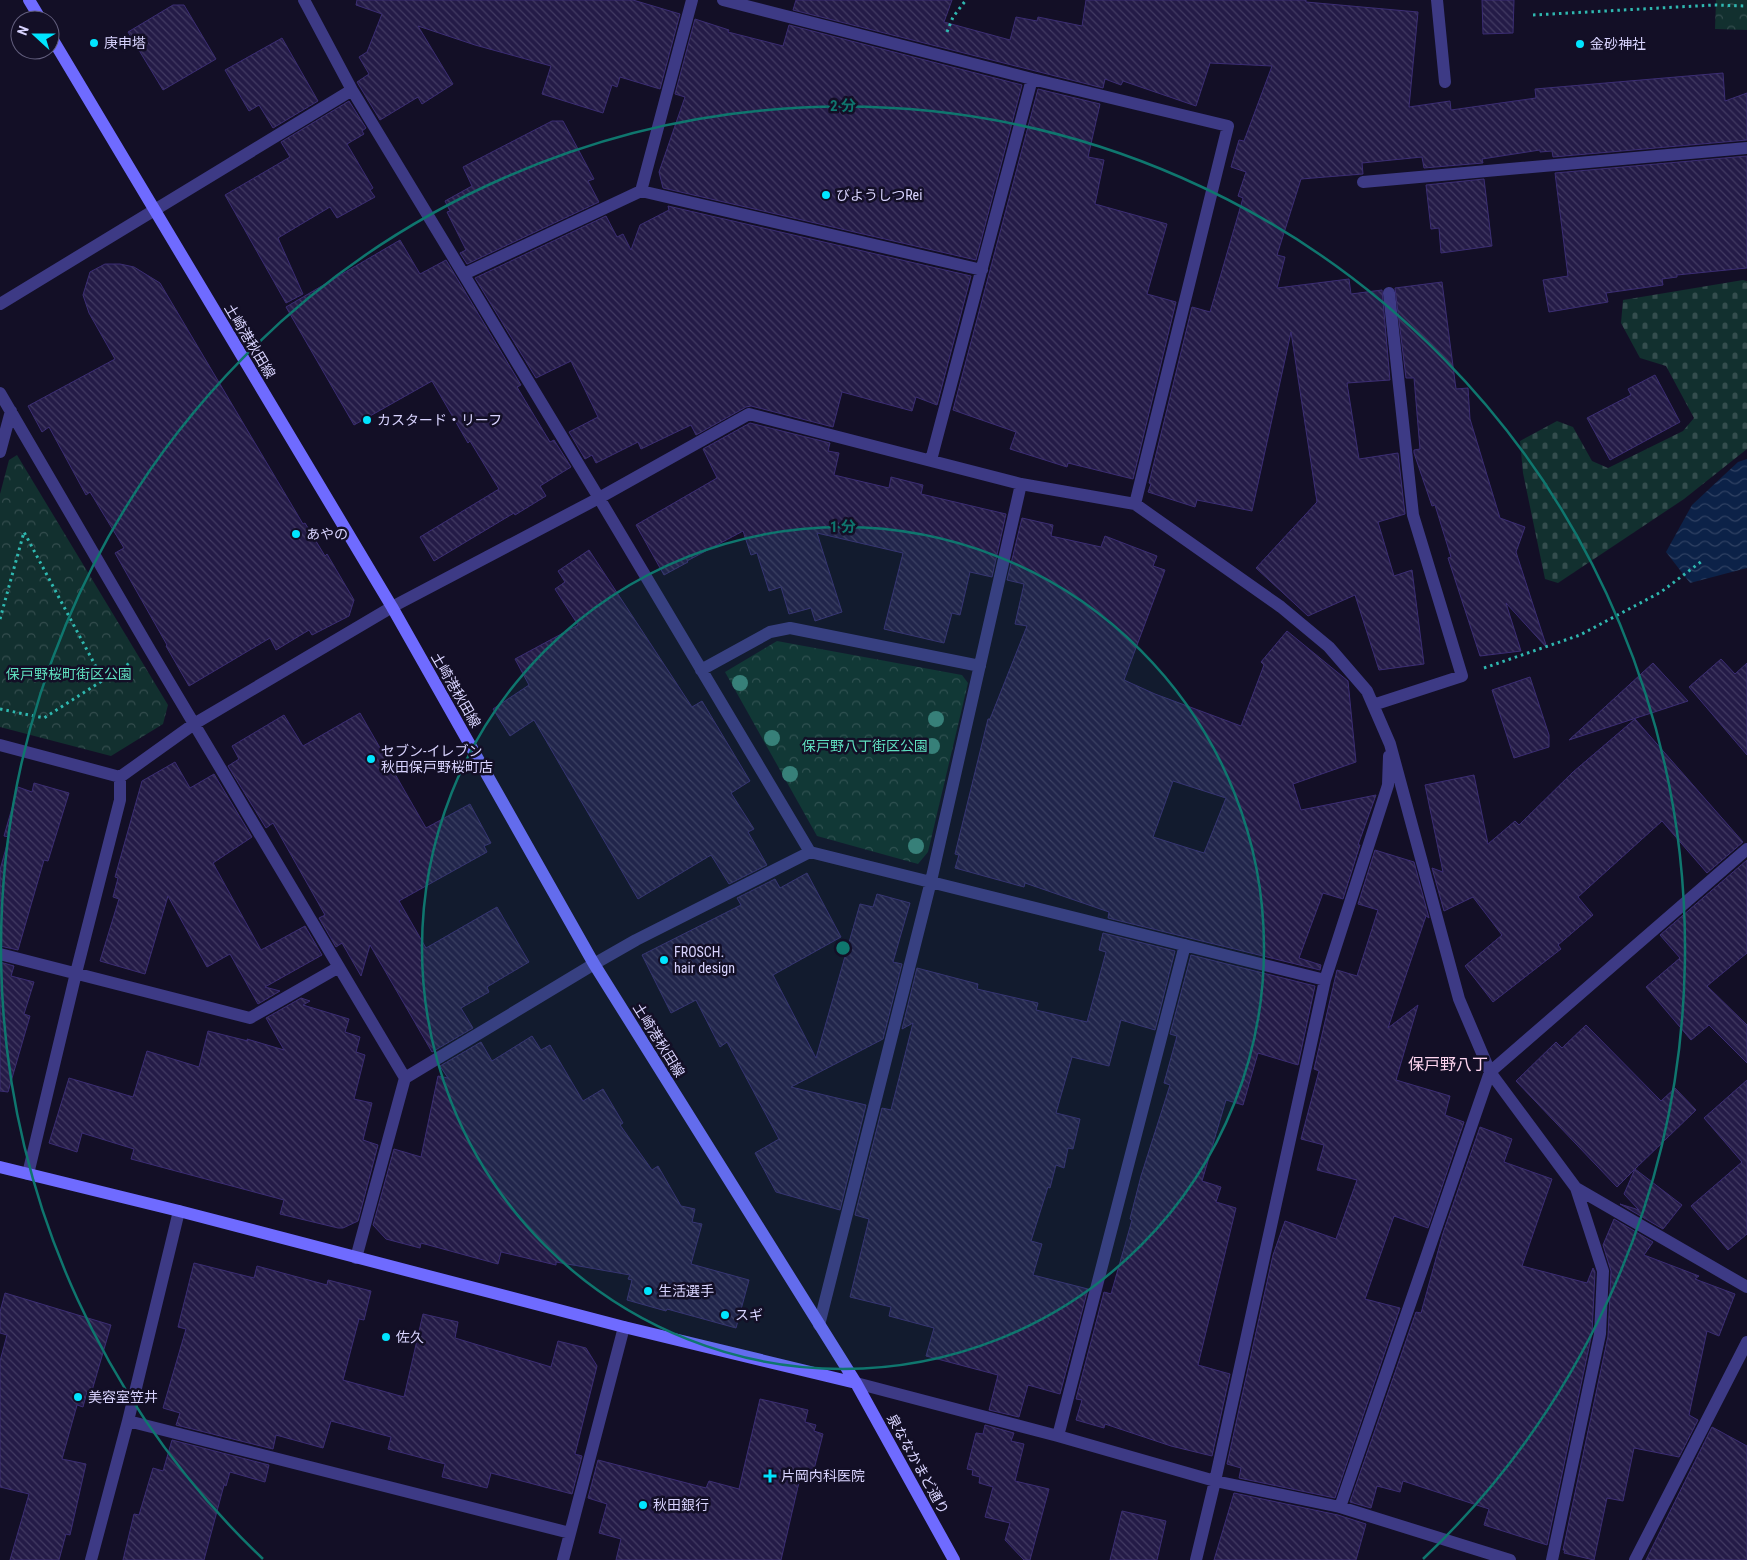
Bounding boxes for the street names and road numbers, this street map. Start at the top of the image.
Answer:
street label: 土崎港秋田線 [222,301,278,381]
street label: 土崎港秋田線 [428,650,484,730]
street label: 土崎港秋田線 [630,1000,688,1080]
street label: 泉ななかまど通り [884,1411,952,1517]

